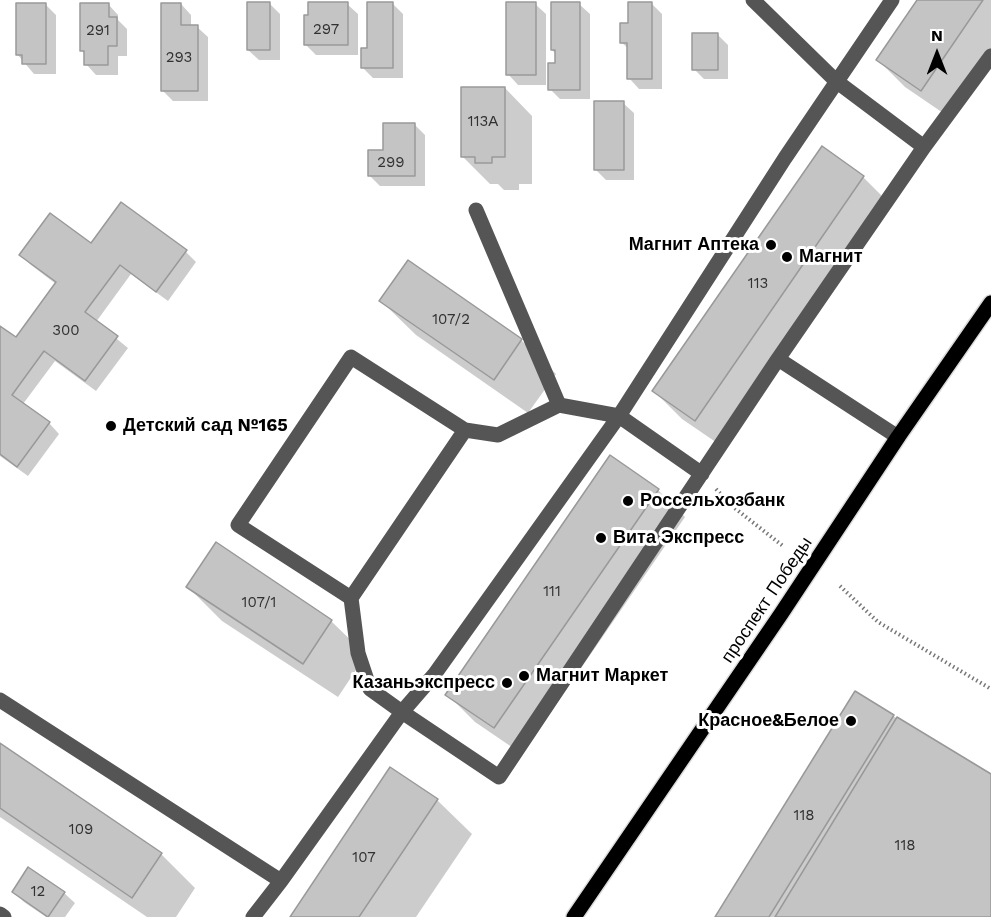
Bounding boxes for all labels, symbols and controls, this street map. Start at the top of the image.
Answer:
house number: 297 [313,21,339,39]
house number: 291 [86,22,110,40]
north arrow [907,24,967,84]
text: N [931,26,943,45]
house number: 293 [166,49,192,67]
house number: 113А [468,113,498,131]
house number: 299 [377,154,405,172]
place label: Магнит Аптека [629,234,759,256]
marker: Магнит Аптека [764,238,778,252]
place label: Магнит [799,246,862,268]
marker: Магнит [780,250,794,264]
house number: 113 [748,275,768,293]
house number: 107/2 [432,311,470,329]
house number: 300 [52,322,80,340]
place label: Детский сад №165 [123,415,288,437]
marker: Детский сад №165 [104,419,118,433]
place label: Россельхозбанк [640,490,785,512]
marker: Россельхозбанк [621,494,635,508]
place label: Вита Экспресс [613,527,744,549]
marker: Вита Экспресс [594,531,608,545]
street label: проспект Победы [717,533,817,667]
house number: 111 [543,583,561,601]
house number: 107/1 [242,594,276,612]
place label: Магнит Маркет [536,665,668,687]
marker: Магнит Маркет [517,669,531,683]
place label: Казаньэкспресс [353,672,495,694]
marker: Казаньэкспресс [500,676,514,690]
place label: Красное&Белое [698,710,839,732]
marker: Красное&Белое [844,714,858,728]
house number: 118 [794,807,814,825]
house number: 109 [69,821,93,839]
house number: 118 [895,837,915,855]
house number: 107 [352,849,376,867]
house number: 12 [31,883,45,901]

